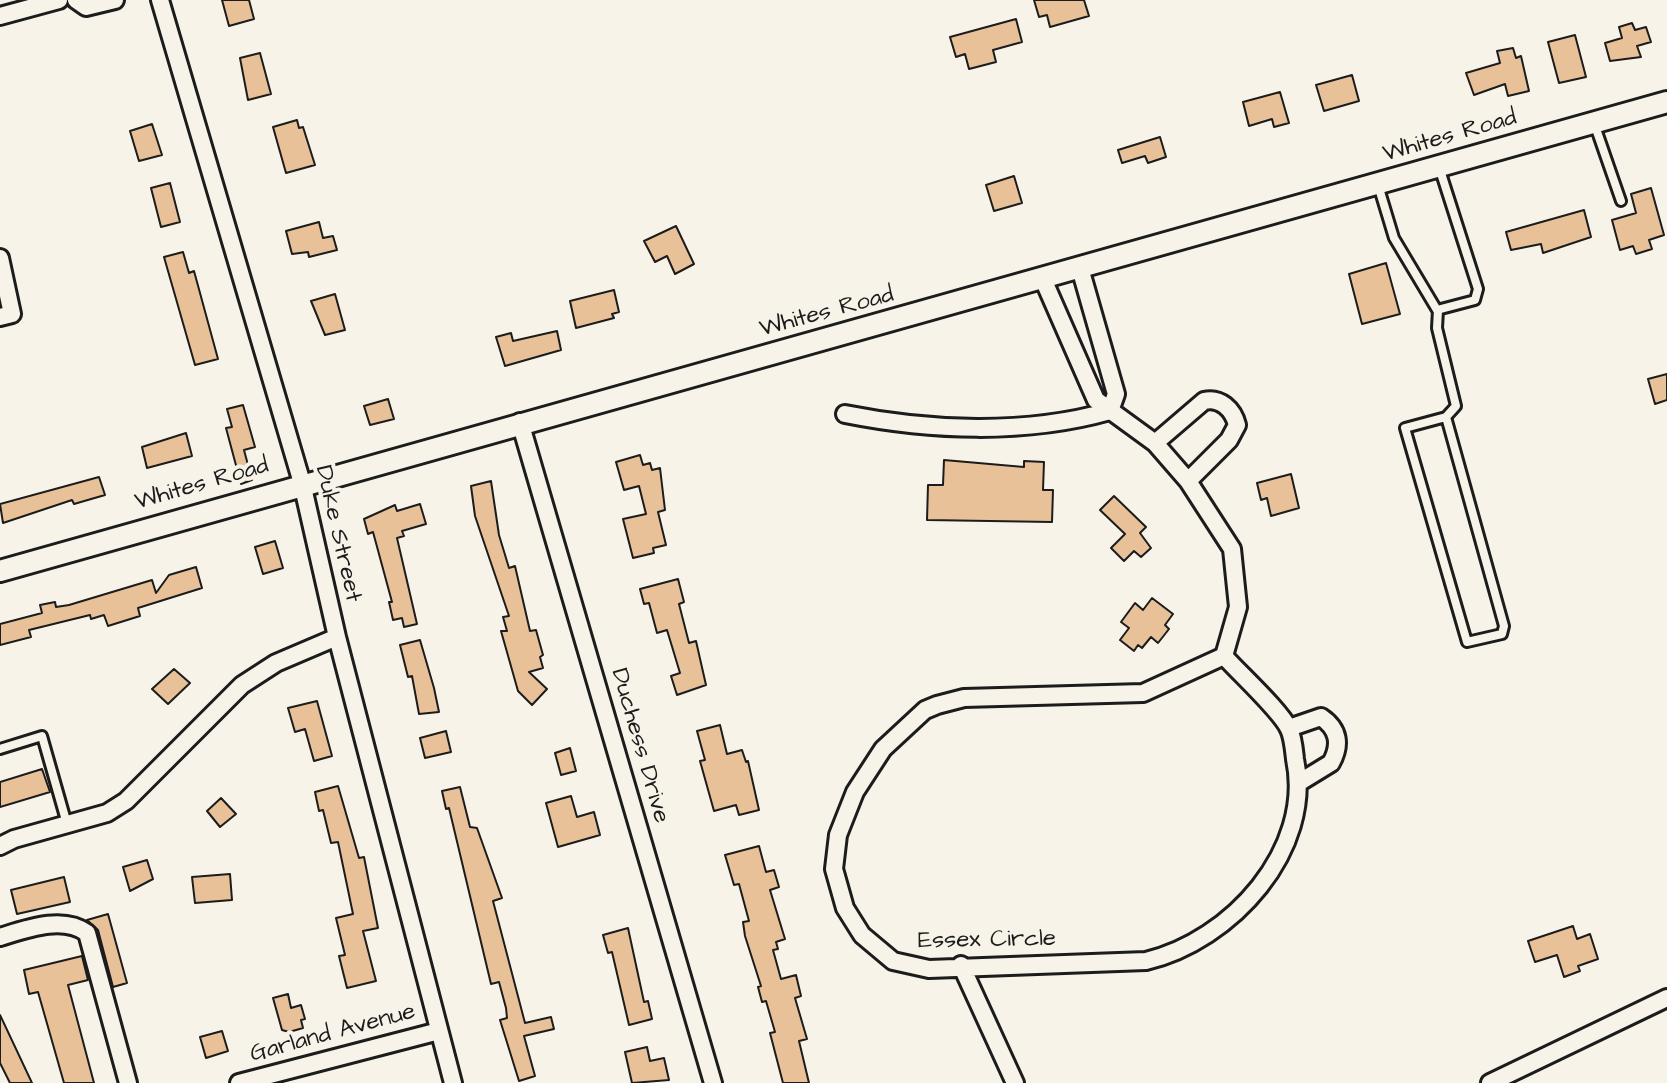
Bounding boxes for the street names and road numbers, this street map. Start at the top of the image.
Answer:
street label: Whites Road [1380,104,1520,170]
street label: Whites Road [757,281,897,345]
street label: Whites Road [132,452,272,518]
street label: Duke Street [307,463,367,605]
street label: Duchess Drive [603,665,675,827]
street label: Essex Circle [918,925,1056,957]
street label: Garland Avenue [247,998,419,1070]

